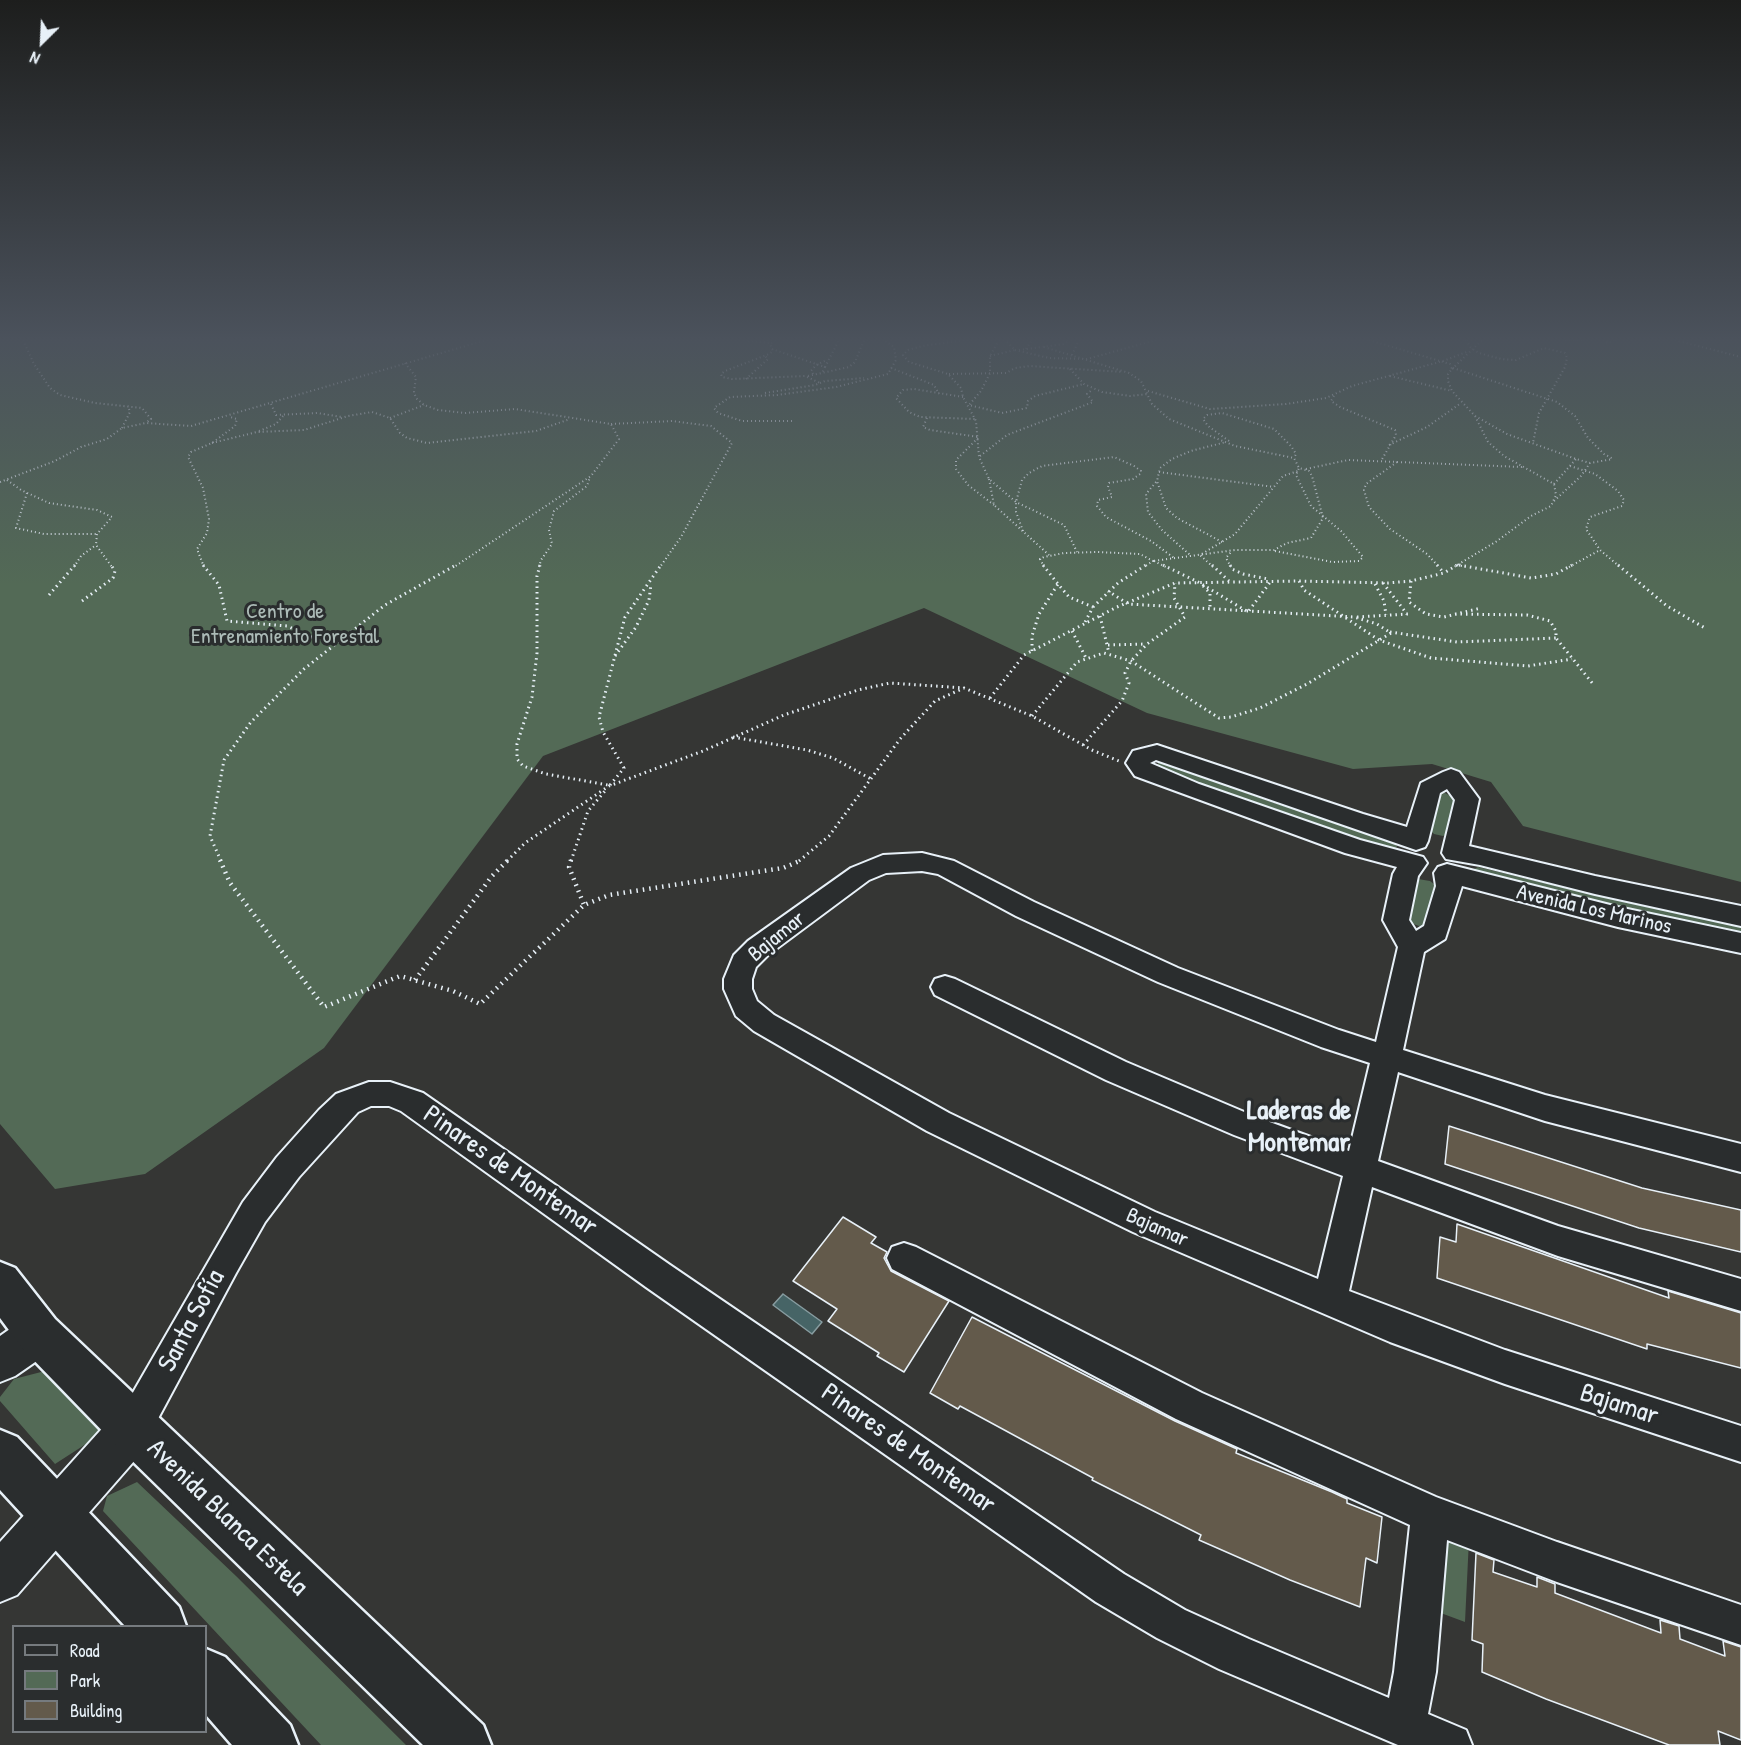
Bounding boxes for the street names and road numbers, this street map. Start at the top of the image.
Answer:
street label: Avenida Los Marinos [1514,879,1674,941]
street label: Bajamar [743,906,811,968]
street label: Pinares de Montemar [417,1099,603,1243]
street label: Bajamar [1122,1203,1192,1253]
street label: Santa Sofía [152,1264,232,1378]
street label: Pinares de Montemar [815,1377,1001,1521]
street label: Bajamar [1576,1377,1662,1433]
street label: Avenida Blanca Estela [140,1433,314,1603]

